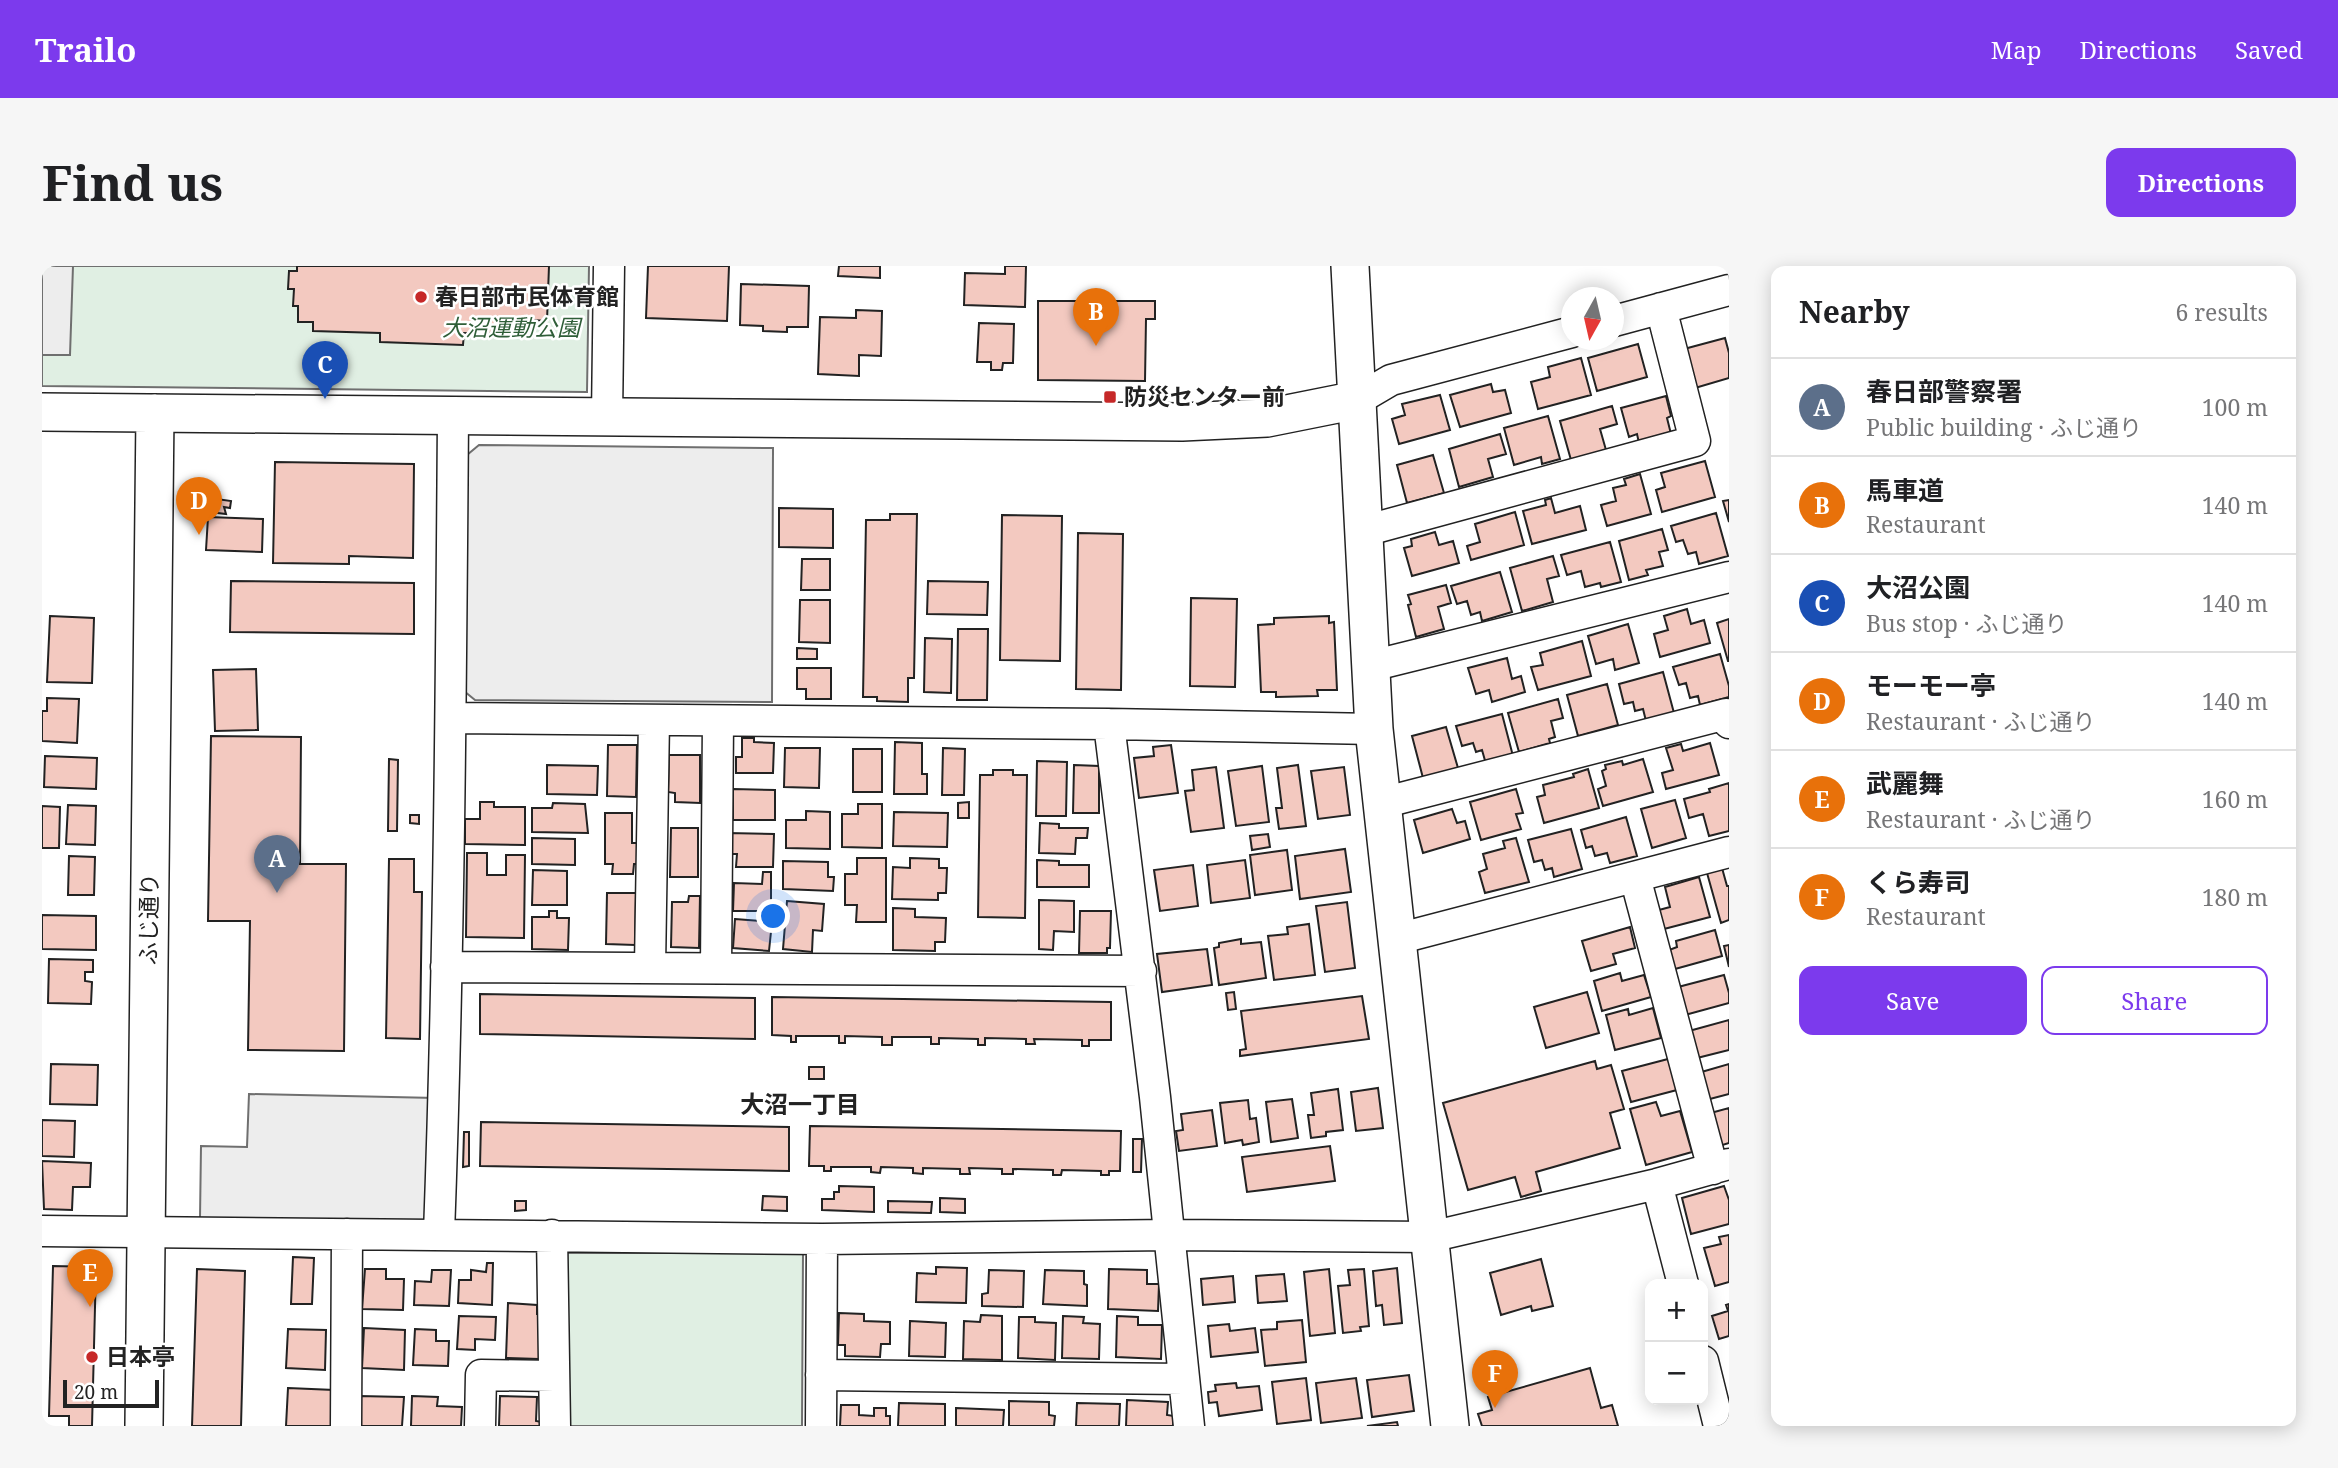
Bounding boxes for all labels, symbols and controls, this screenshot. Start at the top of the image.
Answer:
text: Trailo [35,27,136,72]
text: Map [1991,33,2042,66]
text: Directions [2080,33,2197,66]
text: Saved [2235,33,2303,66]
button: Directions [2106,148,2296,217]
text: Find us [42,149,223,215]
place label: 春日部市民体育館 [435,280,619,312]
north arrow [1561,287,1624,350]
pin: B [1073,288,1119,346]
marker: 春日部市民体育館 [413,289,429,305]
text: Nearby [1799,291,1910,332]
text: 6 results [2175,296,2268,328]
park label: 大沼運動公園 [442,311,583,343]
pin: C [302,341,348,399]
text: 春日部警察署 [1866,373,2022,409]
place label: 防災センター前 [1124,380,1285,412]
marker: 防災センター前 [1102,389,1118,405]
text: A [1813,391,1831,423]
text: 100 m [2202,391,2268,423]
text: Public building · ふじ通り [1866,411,2142,443]
text: 馬車道 [1866,472,1944,508]
pin: D [176,477,222,535]
text: B [1814,489,1830,521]
text: 140 m [2202,489,2268,521]
text: Restaurant [1866,508,1986,540]
text: 大沼公園 [1866,569,1970,605]
text: C [1814,587,1830,619]
text: 140 m [2202,587,2268,619]
text: Bus stop · ふじ通り [1866,607,2068,639]
text: モーモー亭 [1866,667,1996,703]
text: D [1813,685,1831,717]
text: 140 m [2202,685,2268,717]
text: Restaurant · ふじ通り [1866,705,2095,737]
text: 武麗舞 [1866,765,1944,801]
text: E [1814,783,1830,815]
text: 160 m [2202,783,2268,815]
text: Restaurant · ふじ通り [1866,803,2095,835]
pin: A [254,835,300,893]
text: くら寿司 [1866,864,1970,900]
street label: ふじ通り [131,873,165,965]
text: F [1815,881,1829,913]
text: 180 m [2202,881,2268,913]
your location [756,899,790,933]
text: Restaurant [1866,900,1986,932]
button: Save [1799,966,2027,1035]
button: Share [2041,966,2268,1035]
district label: 大沼一丁目 [740,1087,860,1120]
pin: E [67,1249,113,1307]
map controls [1645,1279,1708,1405]
button: + [1645,1279,1708,1342]
place label: 日本亭 [106,1340,175,1372]
button: − [1645,1342,1708,1405]
marker: 日本亭 [84,1349,100,1365]
pin: F [1472,1350,1518,1408]
scale bar [63,1377,159,1409]
text: 20 m [74,1379,118,1405]

